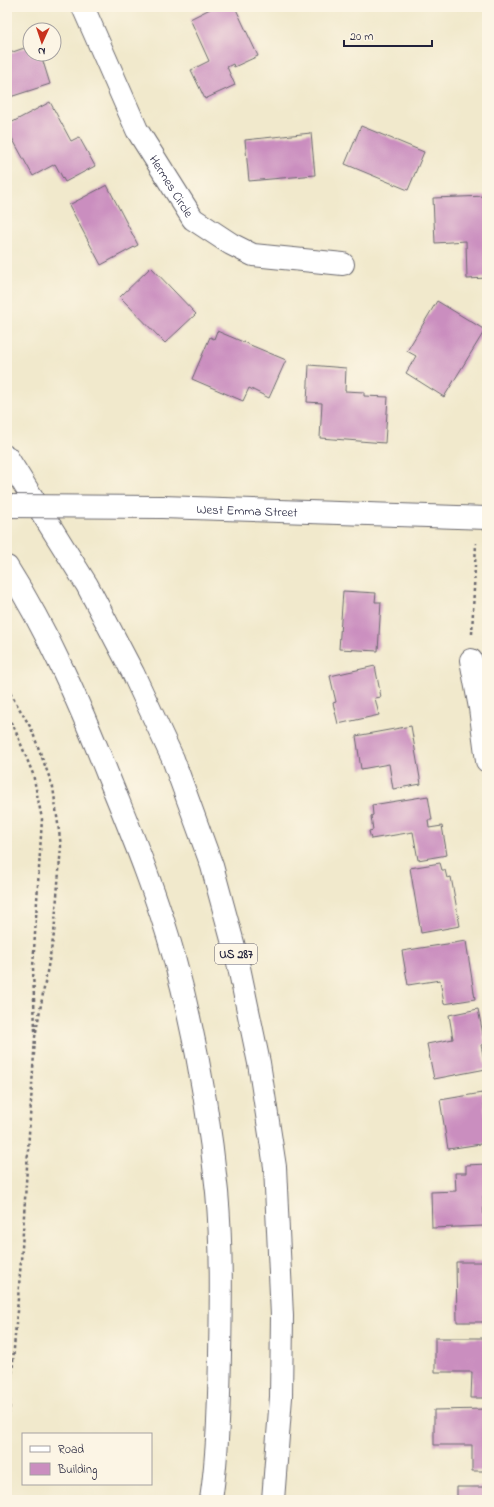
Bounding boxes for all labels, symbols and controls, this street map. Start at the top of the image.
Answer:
north arrow [22,22,62,62]
scale bar [344,22,432,48]
text: 20 m [350,28,373,46]
text: N [37,43,46,59]
street label: Hermes Circle [144,151,198,221]
street label: West Emma Street [196,500,298,523]
road number: US 287 [215,944,257,964]
legend [22,1433,152,1485]
text: Road [58,1441,84,1459]
text: Building [57,1461,97,1480]

